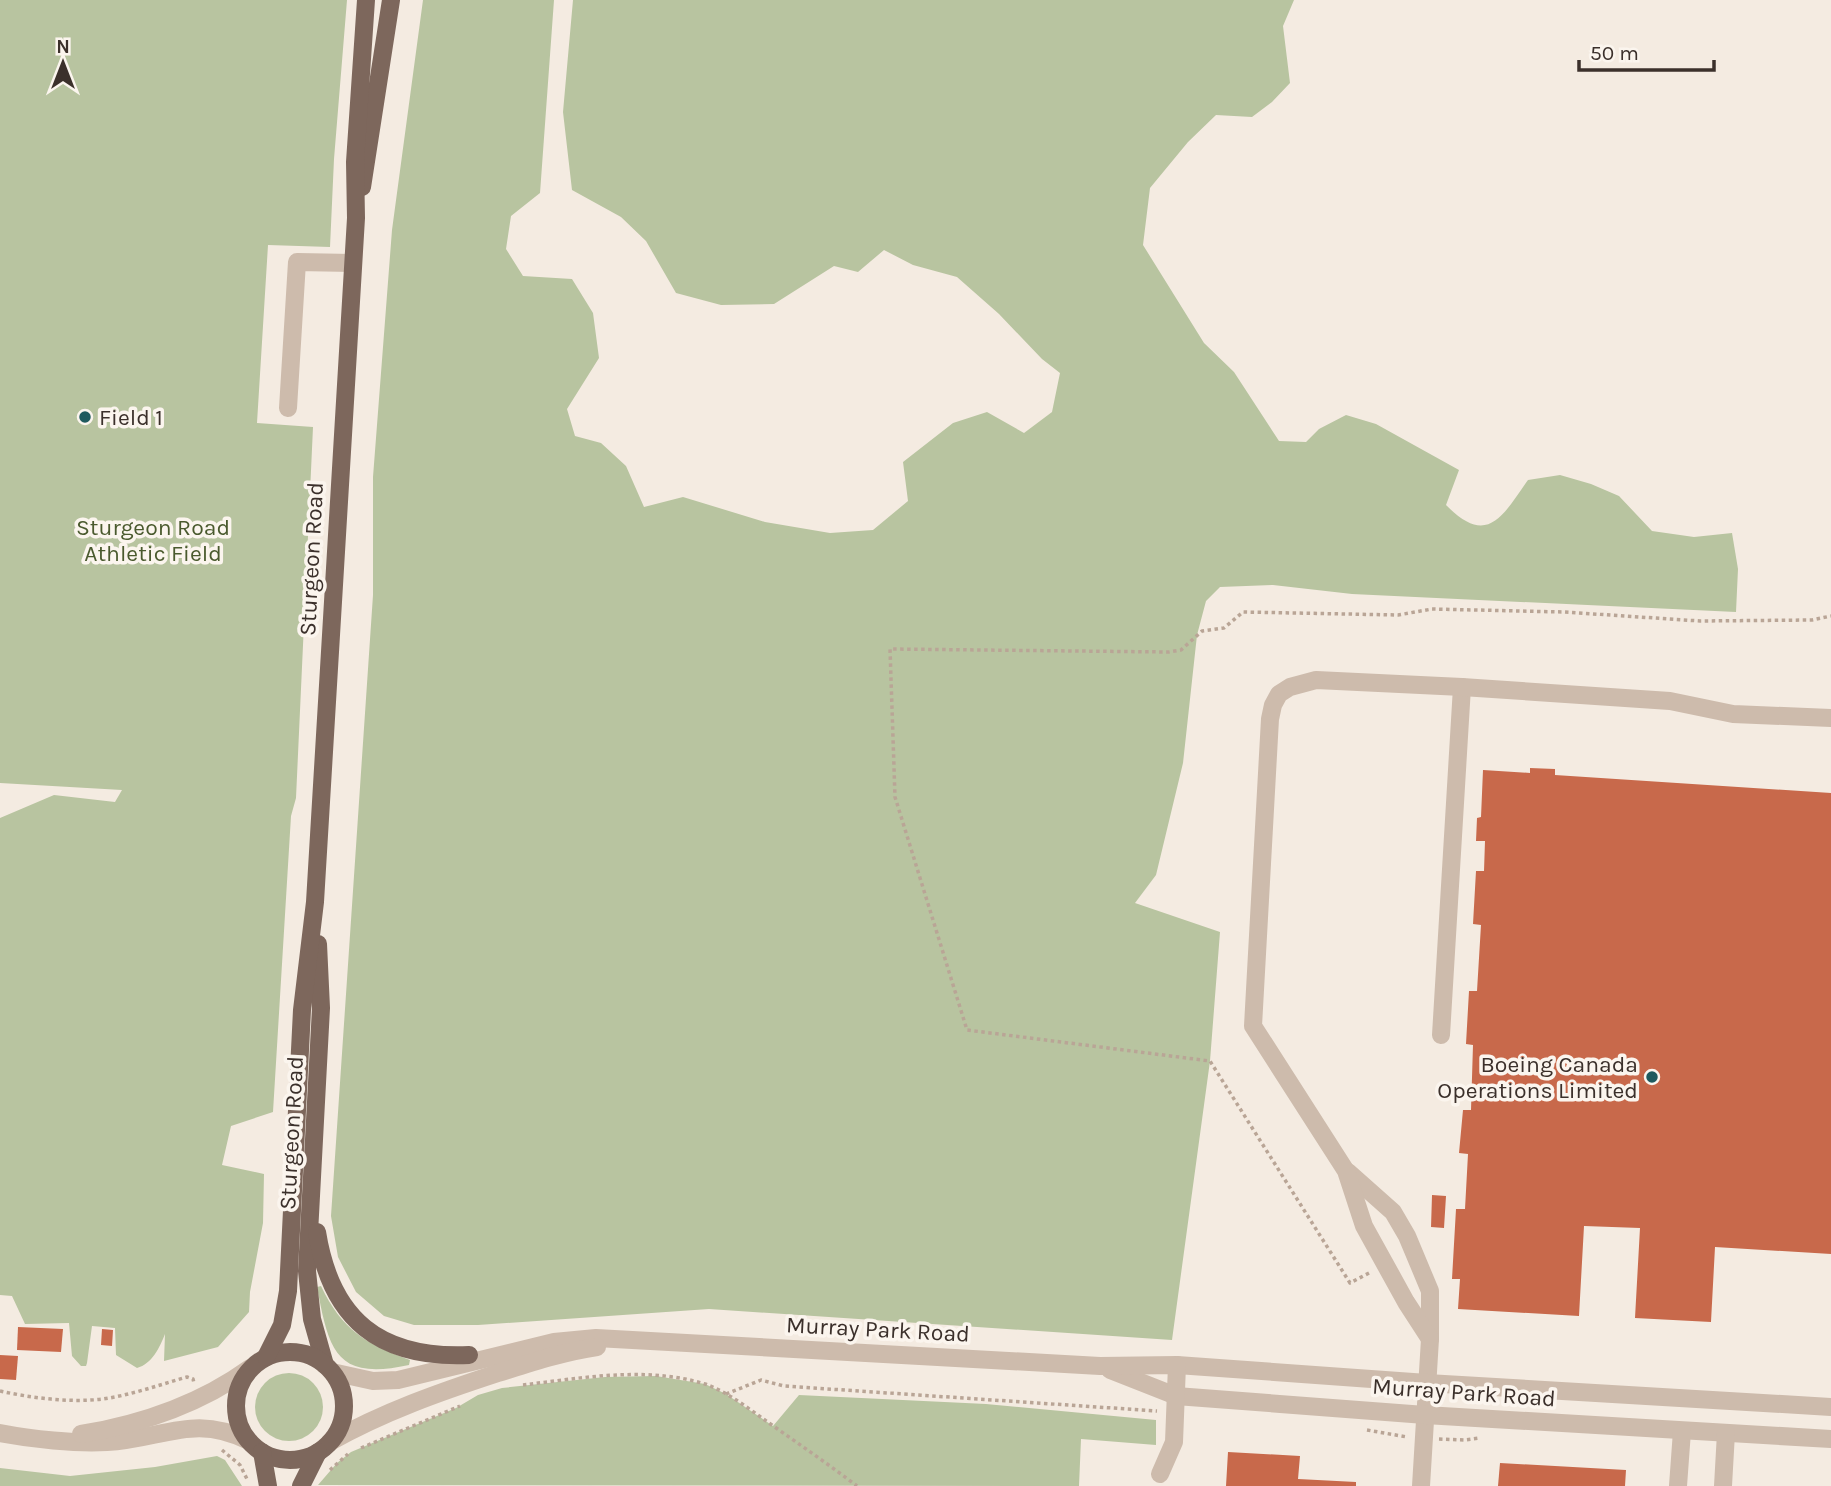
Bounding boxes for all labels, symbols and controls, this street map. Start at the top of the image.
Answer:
north arrow [28,28,98,98]
scale bar [1579,28,1714,72]
text: N [56,36,70,58]
text: 50 m [1590,41,1639,65]
place label: Field 1 [99,404,163,431]
marker: Field 1 [77,409,93,425]
street label: Sturgeon Road [294,481,329,637]
park label: Sturgeon Road Athletic Field [76,514,230,567]
place label: Boeing Canada Operations Limited [1437,1051,1638,1104]
street label: Sturgeon Road [274,1055,309,1211]
marker: Boeing Canada Operations Limited [1644,1069,1660,1085]
street label: Murray Park Road [785,1311,971,1348]
street label: Murray Park Road [1371,1373,1557,1412]

